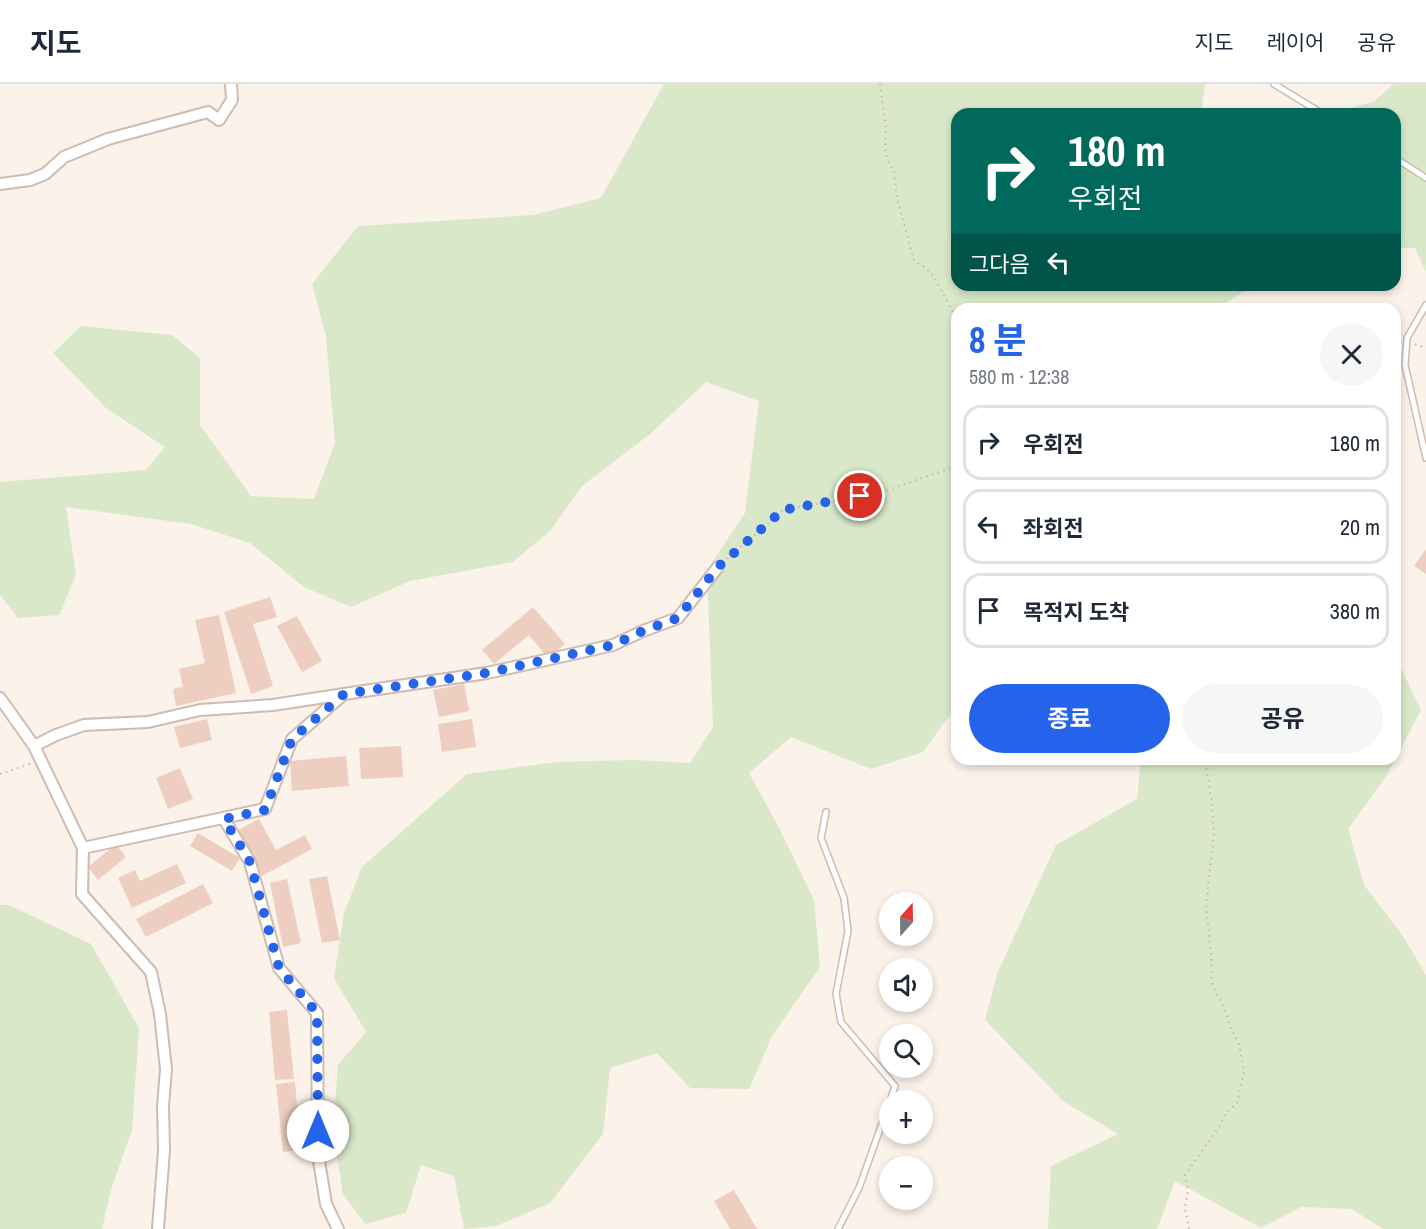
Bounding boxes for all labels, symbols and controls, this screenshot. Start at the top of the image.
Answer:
text: 지도 [30,24,82,62]
text: 지도 [1195,28,1233,57]
text: 레이어 [1266,28,1324,57]
text: 공유 [1357,28,1396,57]
text: 180 m [1068,123,1166,179]
icon: right [969,132,1047,210]
text: 우회전 [1068,180,1143,216]
icon: left [1042,246,1075,279]
text: 그다음 [969,249,1030,279]
text: 8 분 [969,316,1027,364]
button: close [1320,323,1383,386]
text: 580 m · 12:38 [969,363,1069,390]
icon: right [972,426,1005,459]
text: 180 m [1330,428,1380,458]
text: 우회전 [1023,429,1084,459]
pin [834,470,885,521]
icon: arrive [843,479,876,512]
icon: left [972,510,1005,543]
text: 20 m [1340,512,1380,542]
text: 좌회전 [1023,513,1084,543]
icon: arrive [972,594,1005,627]
text: 380 m [1330,596,1380,626]
text: 목적지 도착 [1023,597,1129,627]
button: 종료 [969,684,1170,753]
button: 공유 [1182,684,1383,753]
north arrow [879,892,933,946]
map controls [879,892,933,1210]
button: sound [879,958,933,1012]
button: search [879,1024,933,1078]
button: + [879,1090,933,1144]
position arrow [286,1099,350,1163]
button: − [879,1156,933,1210]

